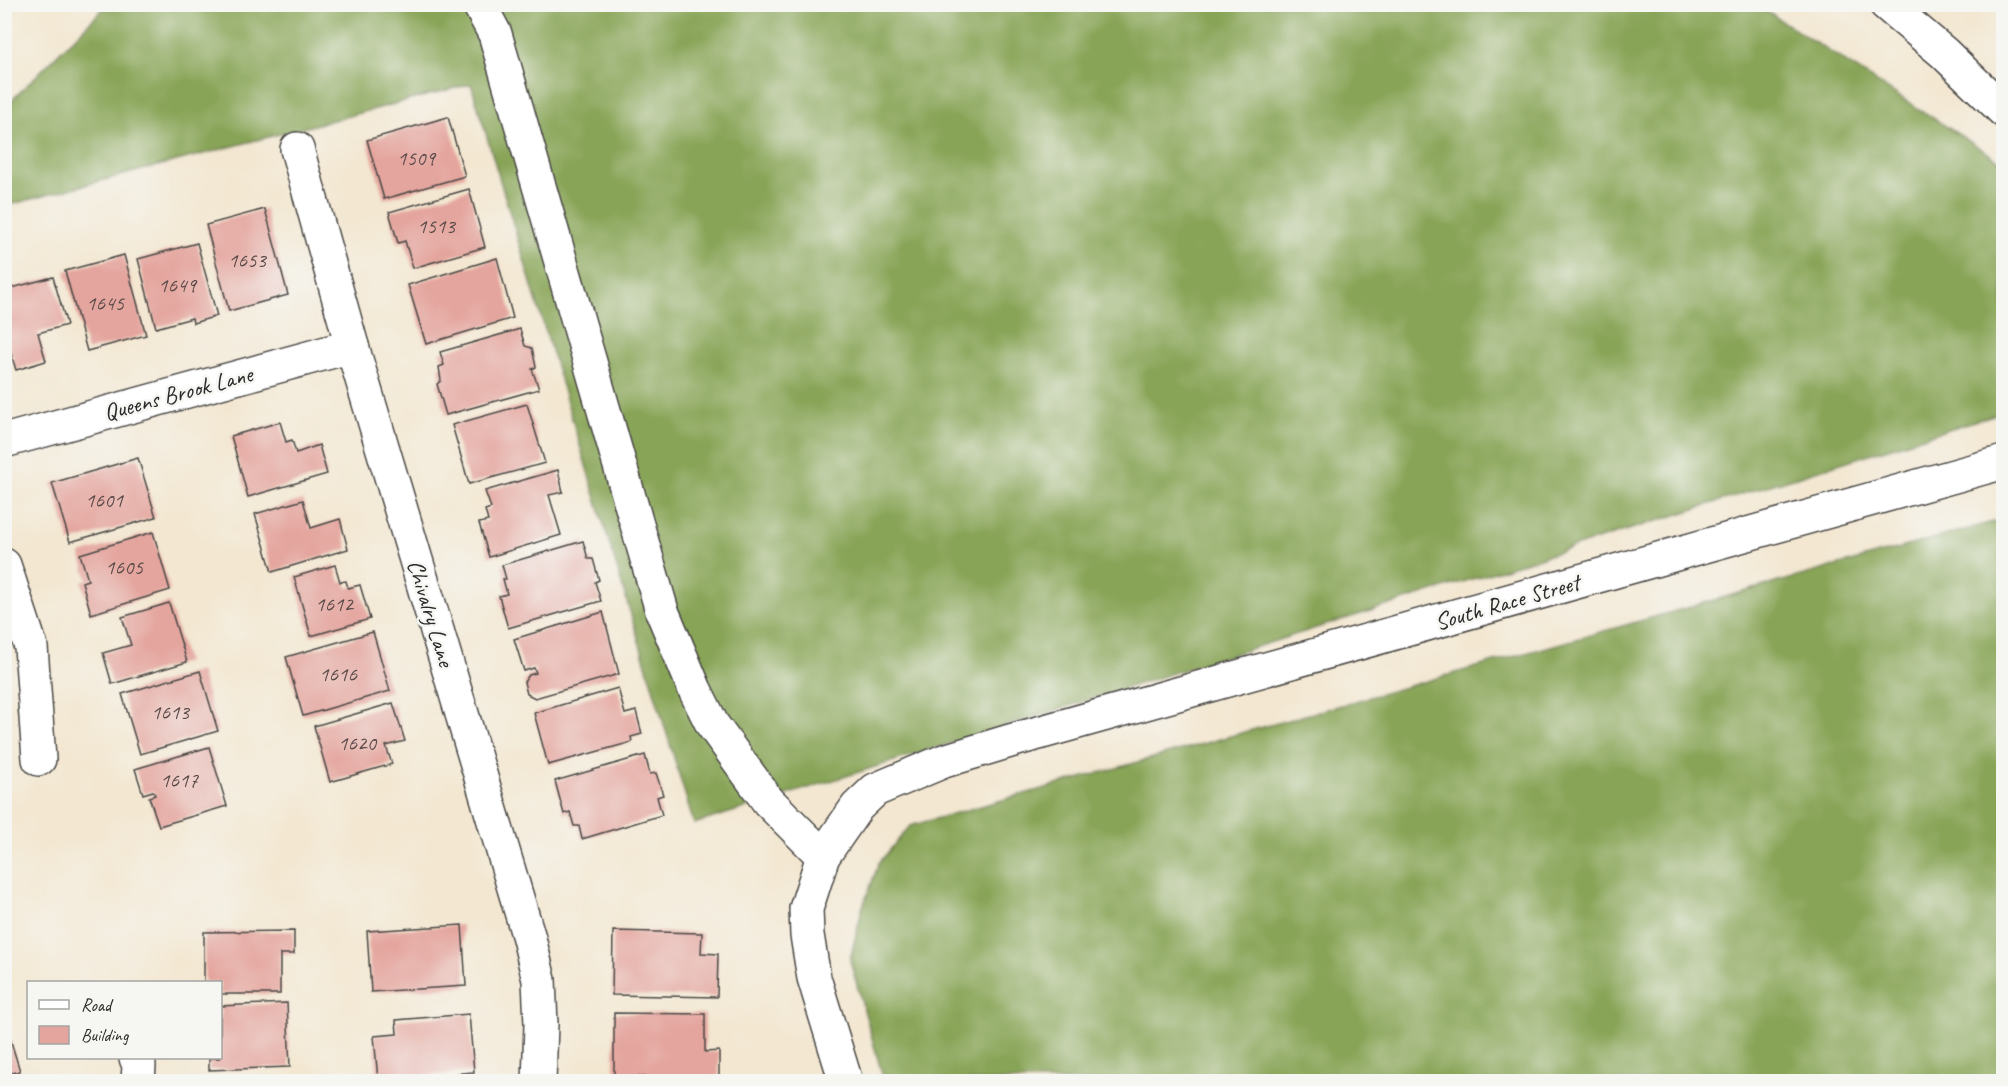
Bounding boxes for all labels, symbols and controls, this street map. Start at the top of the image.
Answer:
house number: 1509 [397,145,436,171]
house number: 1513 [417,213,456,239]
house number: 1653 [228,247,267,273]
house number: 1649 [158,272,197,298]
house number: 1645 [86,290,125,316]
street label: Queens Brook Lane [100,358,258,427]
house number: 1601 [85,487,124,513]
house number: 1605 [105,554,144,580]
street label: Chivalry Lane [401,556,462,672]
street label: South Race Street [1431,566,1586,637]
house number: 1612 [315,591,354,617]
house number: 1616 [319,661,357,687]
house number: 1613 [151,699,190,725]
house number: 1620 [338,730,377,756]
house number: 1617 [160,767,199,793]
legend [27,981,222,1059]
text: Road [81,994,114,1016]
text: Building [81,1024,130,1046]

